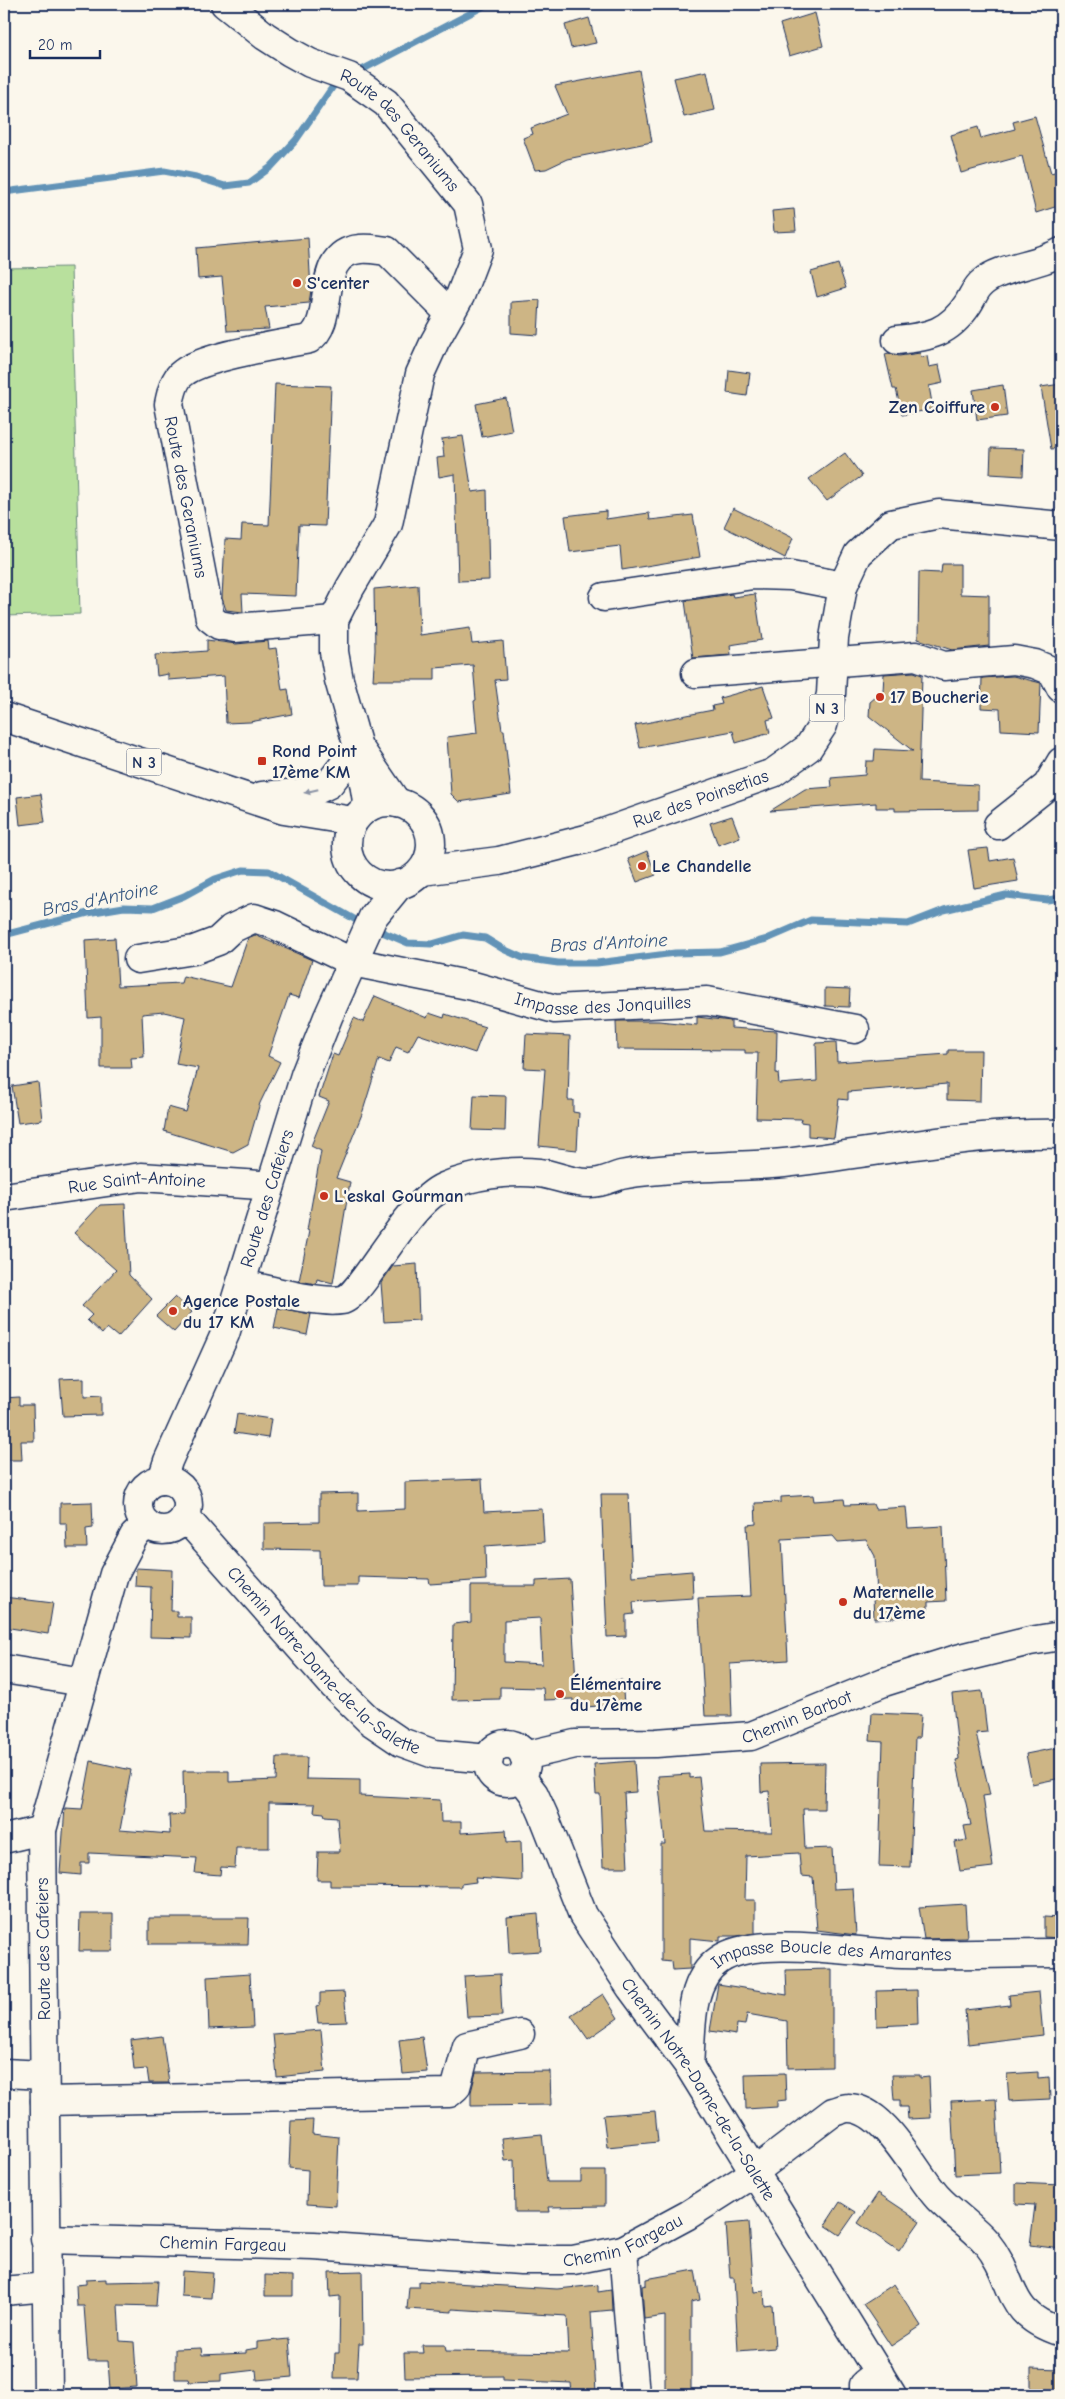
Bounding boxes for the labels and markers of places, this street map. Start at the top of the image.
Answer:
place label: S'center [307,273,370,294]
marker: S'center [291,277,303,289]
place label: Zen Coiffure [889,397,985,418]
marker: Zen Coiffure [989,401,1001,413]
place label: 17 Boucherie [890,687,989,708]
marker: 17 Boucherie [874,691,886,703]
place label: Rond Point 17ème KM [272,741,358,783]
marker: Rond Point 17ème KM [256,755,268,767]
place label: Le Chandelle [652,856,751,877]
marker: Le Chandelle [636,860,648,872]
place label: L'eskal Gourman [334,1186,464,1207]
marker: L'eskal Gourman [318,1190,330,1202]
place label: Agence Postale du 17 KM [183,1291,300,1333]
marker: Agence Postale du 17 KM [167,1305,179,1317]
place label: Maternelle du 17ème [853,1582,934,1624]
marker: Maternelle du 17ème [837,1596,849,1608]
place label: Élémentaire du 17ème [570,1673,661,1716]
marker: Élémentaire du 17ème [554,1688,566,1700]

